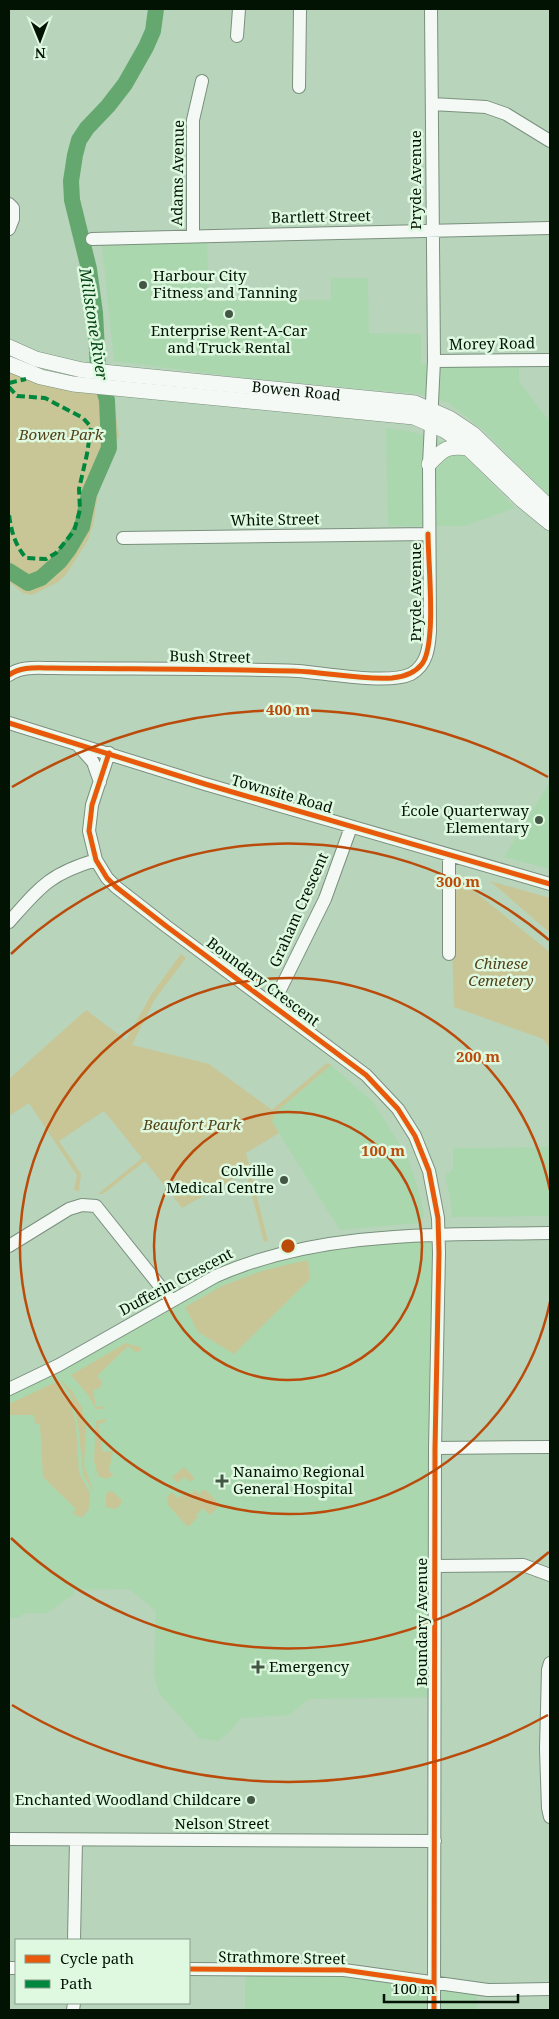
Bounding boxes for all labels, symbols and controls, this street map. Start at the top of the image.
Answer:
north arrow [15,15,65,65]
text: N [35,44,46,63]
street label: Adams Avenue [166,120,188,226]
street label: Pryde Avenue [405,130,425,230]
street label: Bartlett Street [271,205,371,227]
water label: Millstone River [74,265,114,382]
place label: Harbour City Fitness and Tanning [153,265,297,302]
marker: Harbour City Fitness and Tanning [137,279,149,291]
marker: Enterprise Rent-A-Car and Truck Rental [223,308,235,320]
place label: Enterprise Rent-A-Car and Truck Rental [151,320,307,357]
street label: Morey Road [449,332,535,354]
street label: Bowen Road [251,376,342,405]
park label: Bowen Park [18,424,104,444]
street label: White Street [230,508,320,530]
street label: Pryde Avenue [405,542,425,642]
street label: Bush Street [169,645,251,667]
text: 400 m [266,699,310,719]
street label: Townsite Road [229,769,335,817]
place label: École Quarterway Elementary [401,800,530,837]
marker: École Quarterway Elementary [533,814,545,826]
street label: Graham Crescent [264,849,332,970]
text: 300 m [436,871,480,891]
street label: Boundary Crescent [203,932,324,1030]
park label: Chinese Cemetery [468,953,534,990]
text: 200 m [456,1046,500,1066]
park label: Beaufort Park [142,1114,242,1134]
text: 100 m [361,1140,405,1160]
place label: Colville Medical Centre [166,1160,274,1197]
marker: Colville Medical Centre [278,1174,290,1186]
centre of rings [279,1237,297,1255]
street label: Dufferin Crescent [115,1243,236,1320]
place label: Nanaimo Regional General Hospital [233,1461,365,1498]
marker: Nanaimo Regional General Hospital [215,1474,229,1488]
street label: Boundary Avenue [411,1558,431,1686]
place label: Emergency [269,1656,350,1676]
marker: Emergency [251,1660,265,1674]
place label: Enchanted Woodland Childcare [15,1789,241,1809]
marker: Enchanted Woodland Childcare [245,1794,257,1806]
street label: Nelson Street [175,1813,269,1833]
legend [15,1939,190,2004]
street label: Strathmore Street [218,1946,346,1968]
text: Cycle path [60,1948,135,1968]
scale bar [384,1972,518,2004]
text: Path [60,1973,93,1993]
text: 100 m [392,1978,435,1998]

